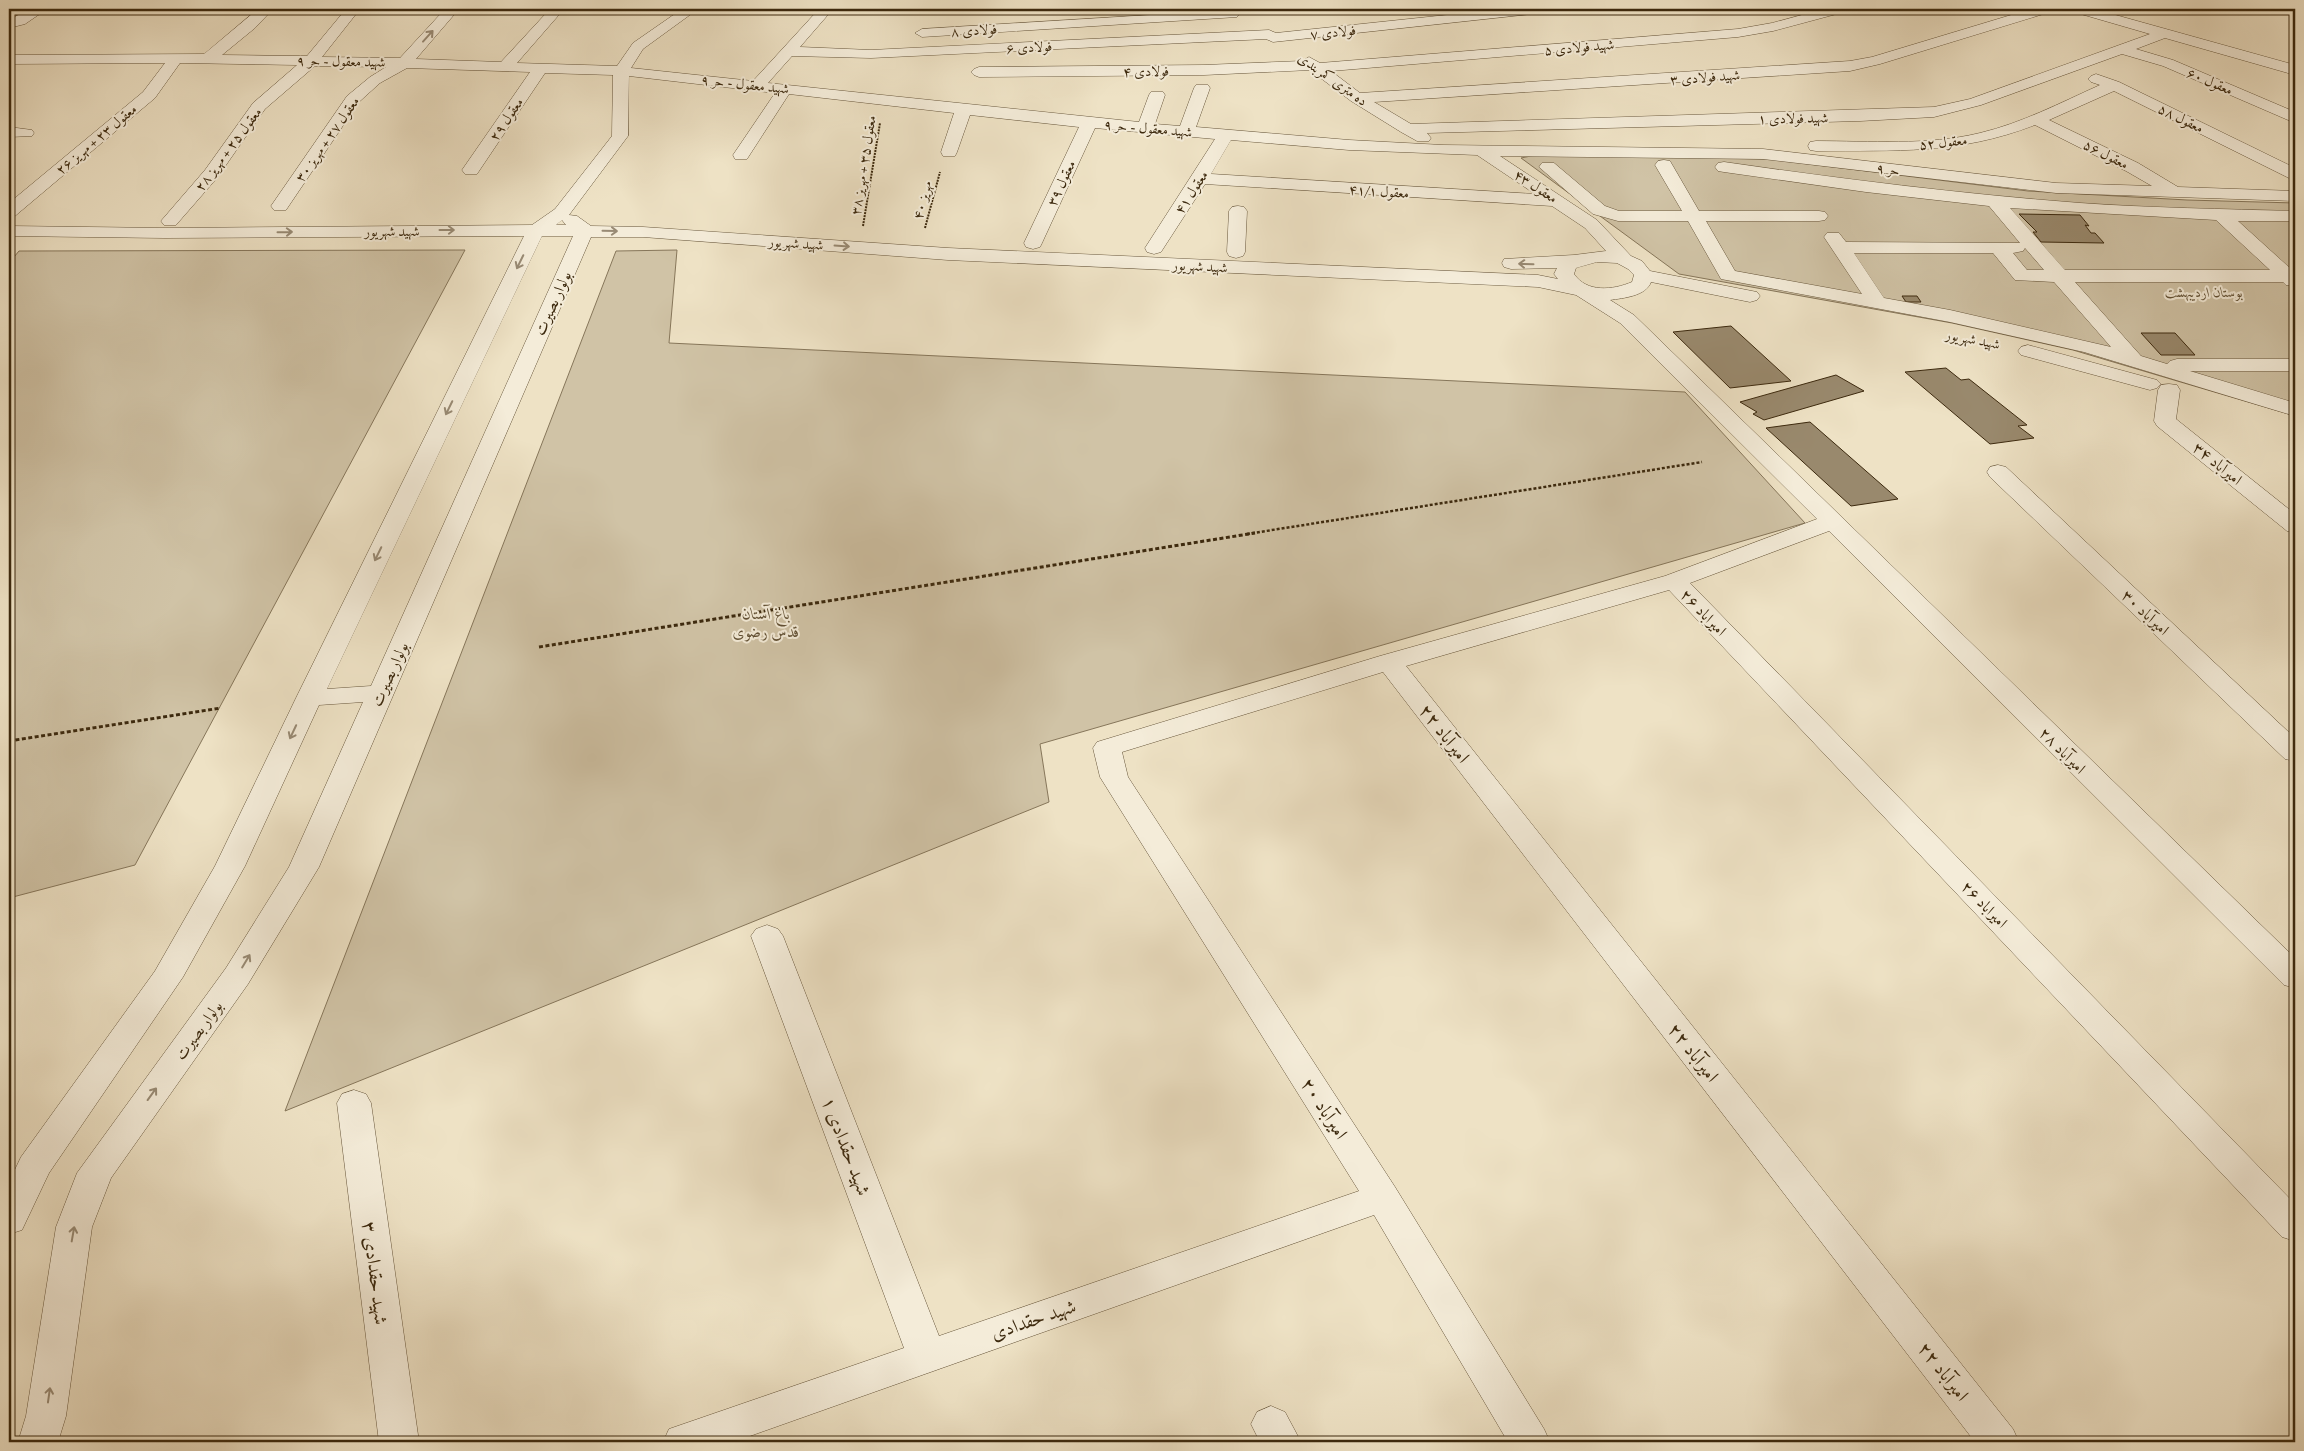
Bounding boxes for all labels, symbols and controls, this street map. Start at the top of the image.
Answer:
street label: فولادی ۸ [950,20,998,41]
street label: فولادی ۷ [1309,22,1357,43]
one-way arrow [422,29,434,42]
street label: شهید فولادی ۵ [1543,36,1615,60]
street label: فولادی ۶ [1006,38,1052,57]
street label: ده متری کمربندی [1295,49,1371,110]
street label: شهید معقول - حر ۹ [297,52,386,72]
street label: فولادی ۴ [1123,63,1169,80]
street label: معقول ۶۰ [2184,64,2235,99]
street label: شهید فولادی ۳ [1669,67,1741,89]
street label: شهید معقول - حر ۹ [700,71,790,99]
street label: معقول ۲۷ + مهریز ۳۰ [292,93,364,186]
street label: معقول ۲۹ [486,94,527,144]
street label: معقول ۵۸ [2155,100,2206,137]
street label: معقول ۲۳ + مهریز ۲۶ [52,101,141,179]
street label: معقول ۲۵ + مهریز ۲۸ [191,104,266,195]
street label: شهید فولادی ۱ [1758,109,1829,129]
street label: معقول ۳۵ + مهریز ۳۸ [847,114,881,216]
street label: شهید معقول - حر ۹ [1103,116,1193,142]
street label: معقول ۵۲ [1918,132,1968,153]
street label: معقول ۵۶ [2080,136,2131,173]
street label: معقول ۳۹ [1044,158,1079,209]
street label: حر ۹ [1875,160,1901,179]
street label: معقول ۴۳ [1511,166,1561,207]
street label: معقول ۴۱ [1171,167,1212,217]
street label: مهریز ۴۰ [909,179,937,222]
street label: معقول ۴۱/۱ [1348,181,1410,202]
street label: شهید شهریور [362,223,420,241]
one-way arrow [439,225,455,235]
one-way arrow [602,226,618,236]
one-way arrow [276,227,293,237]
street label: شهید شهریور [766,233,824,255]
one-way arrow [834,242,850,251]
one-way arrow [515,254,524,269]
street label: شهید شهریور [1170,256,1228,277]
one-way arrow [1518,259,1534,269]
street label: بولوار بصیرت [530,268,576,339]
park label: بوستان اردیبهشت [2165,284,2243,302]
street label: شهید شهریور [1942,326,2002,354]
one-way arrow [444,400,453,415]
street label: امیرآباد ۳۴ [2189,438,2246,490]
one-way arrow [373,547,383,562]
street label: امیراباد ۲۶ [1676,585,1731,640]
street label: امیرآباد ۳۰ [2117,586,2173,640]
park label: باغ آستان قدس رضوی [733,604,799,642]
street label: بولوار بصیرت [367,639,413,710]
street label: امیرآباد ۲۲ [1414,699,1475,768]
street label: امیرآباد ۲۸ [2035,723,2090,778]
one-way arrow [287,724,297,739]
street label: امیراباد ۲۶ [1957,877,2012,932]
one-way arrow [241,955,251,969]
street label: بولوار بصیرت [171,997,227,1064]
street label: امیرآباد ۲۲ [1663,1018,1724,1087]
street label: امیرآباد ۲۰ [1295,1073,1353,1144]
one-way arrow [147,1087,157,1101]
street label: شهید حقدادی ۱ [816,1094,876,1199]
street label: شهید حقدادی ۳ [357,1220,393,1326]
one-way arrow [69,1227,79,1243]
street label: شهید حقدادی [988,1294,1079,1346]
street label: امیرآباد ۲۲ [1913,1337,1974,1406]
one-way arrow [45,1387,55,1403]

